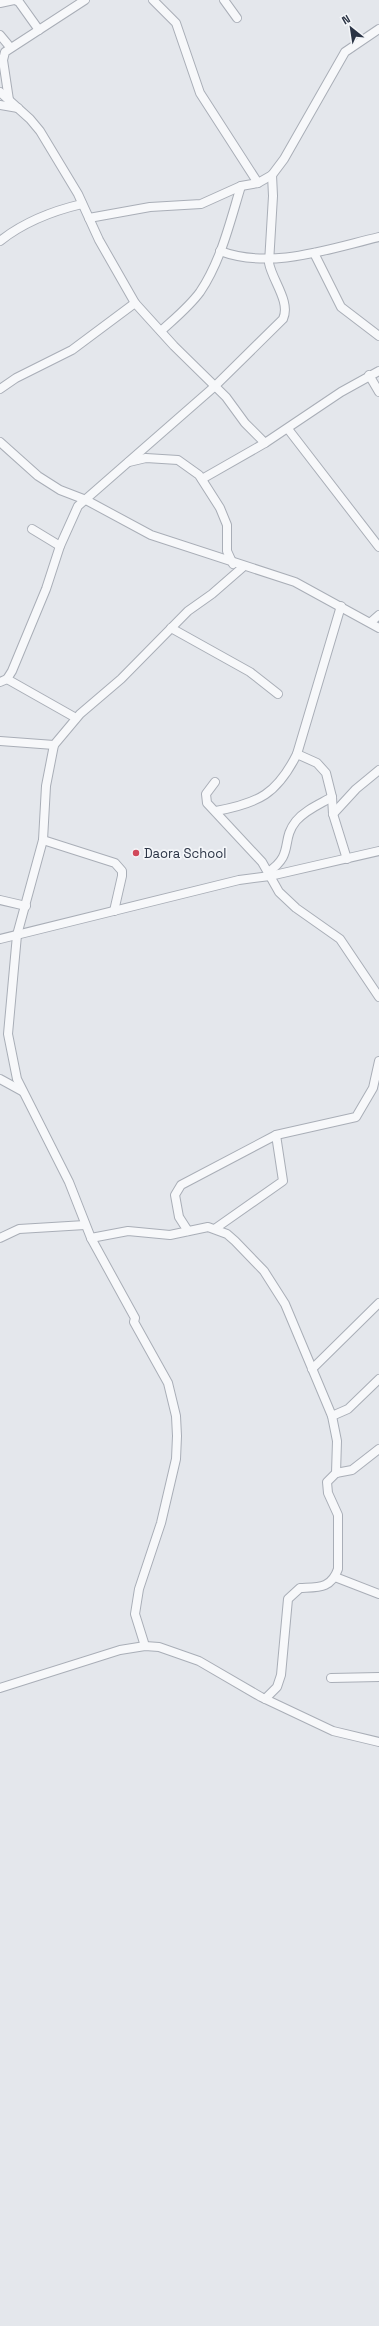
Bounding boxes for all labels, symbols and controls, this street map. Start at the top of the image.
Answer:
north arrow [331,8,371,48]
text: N [339,11,353,27]
place label: Daora School [144,845,226,862]
marker: Daora School [131,848,141,858]

